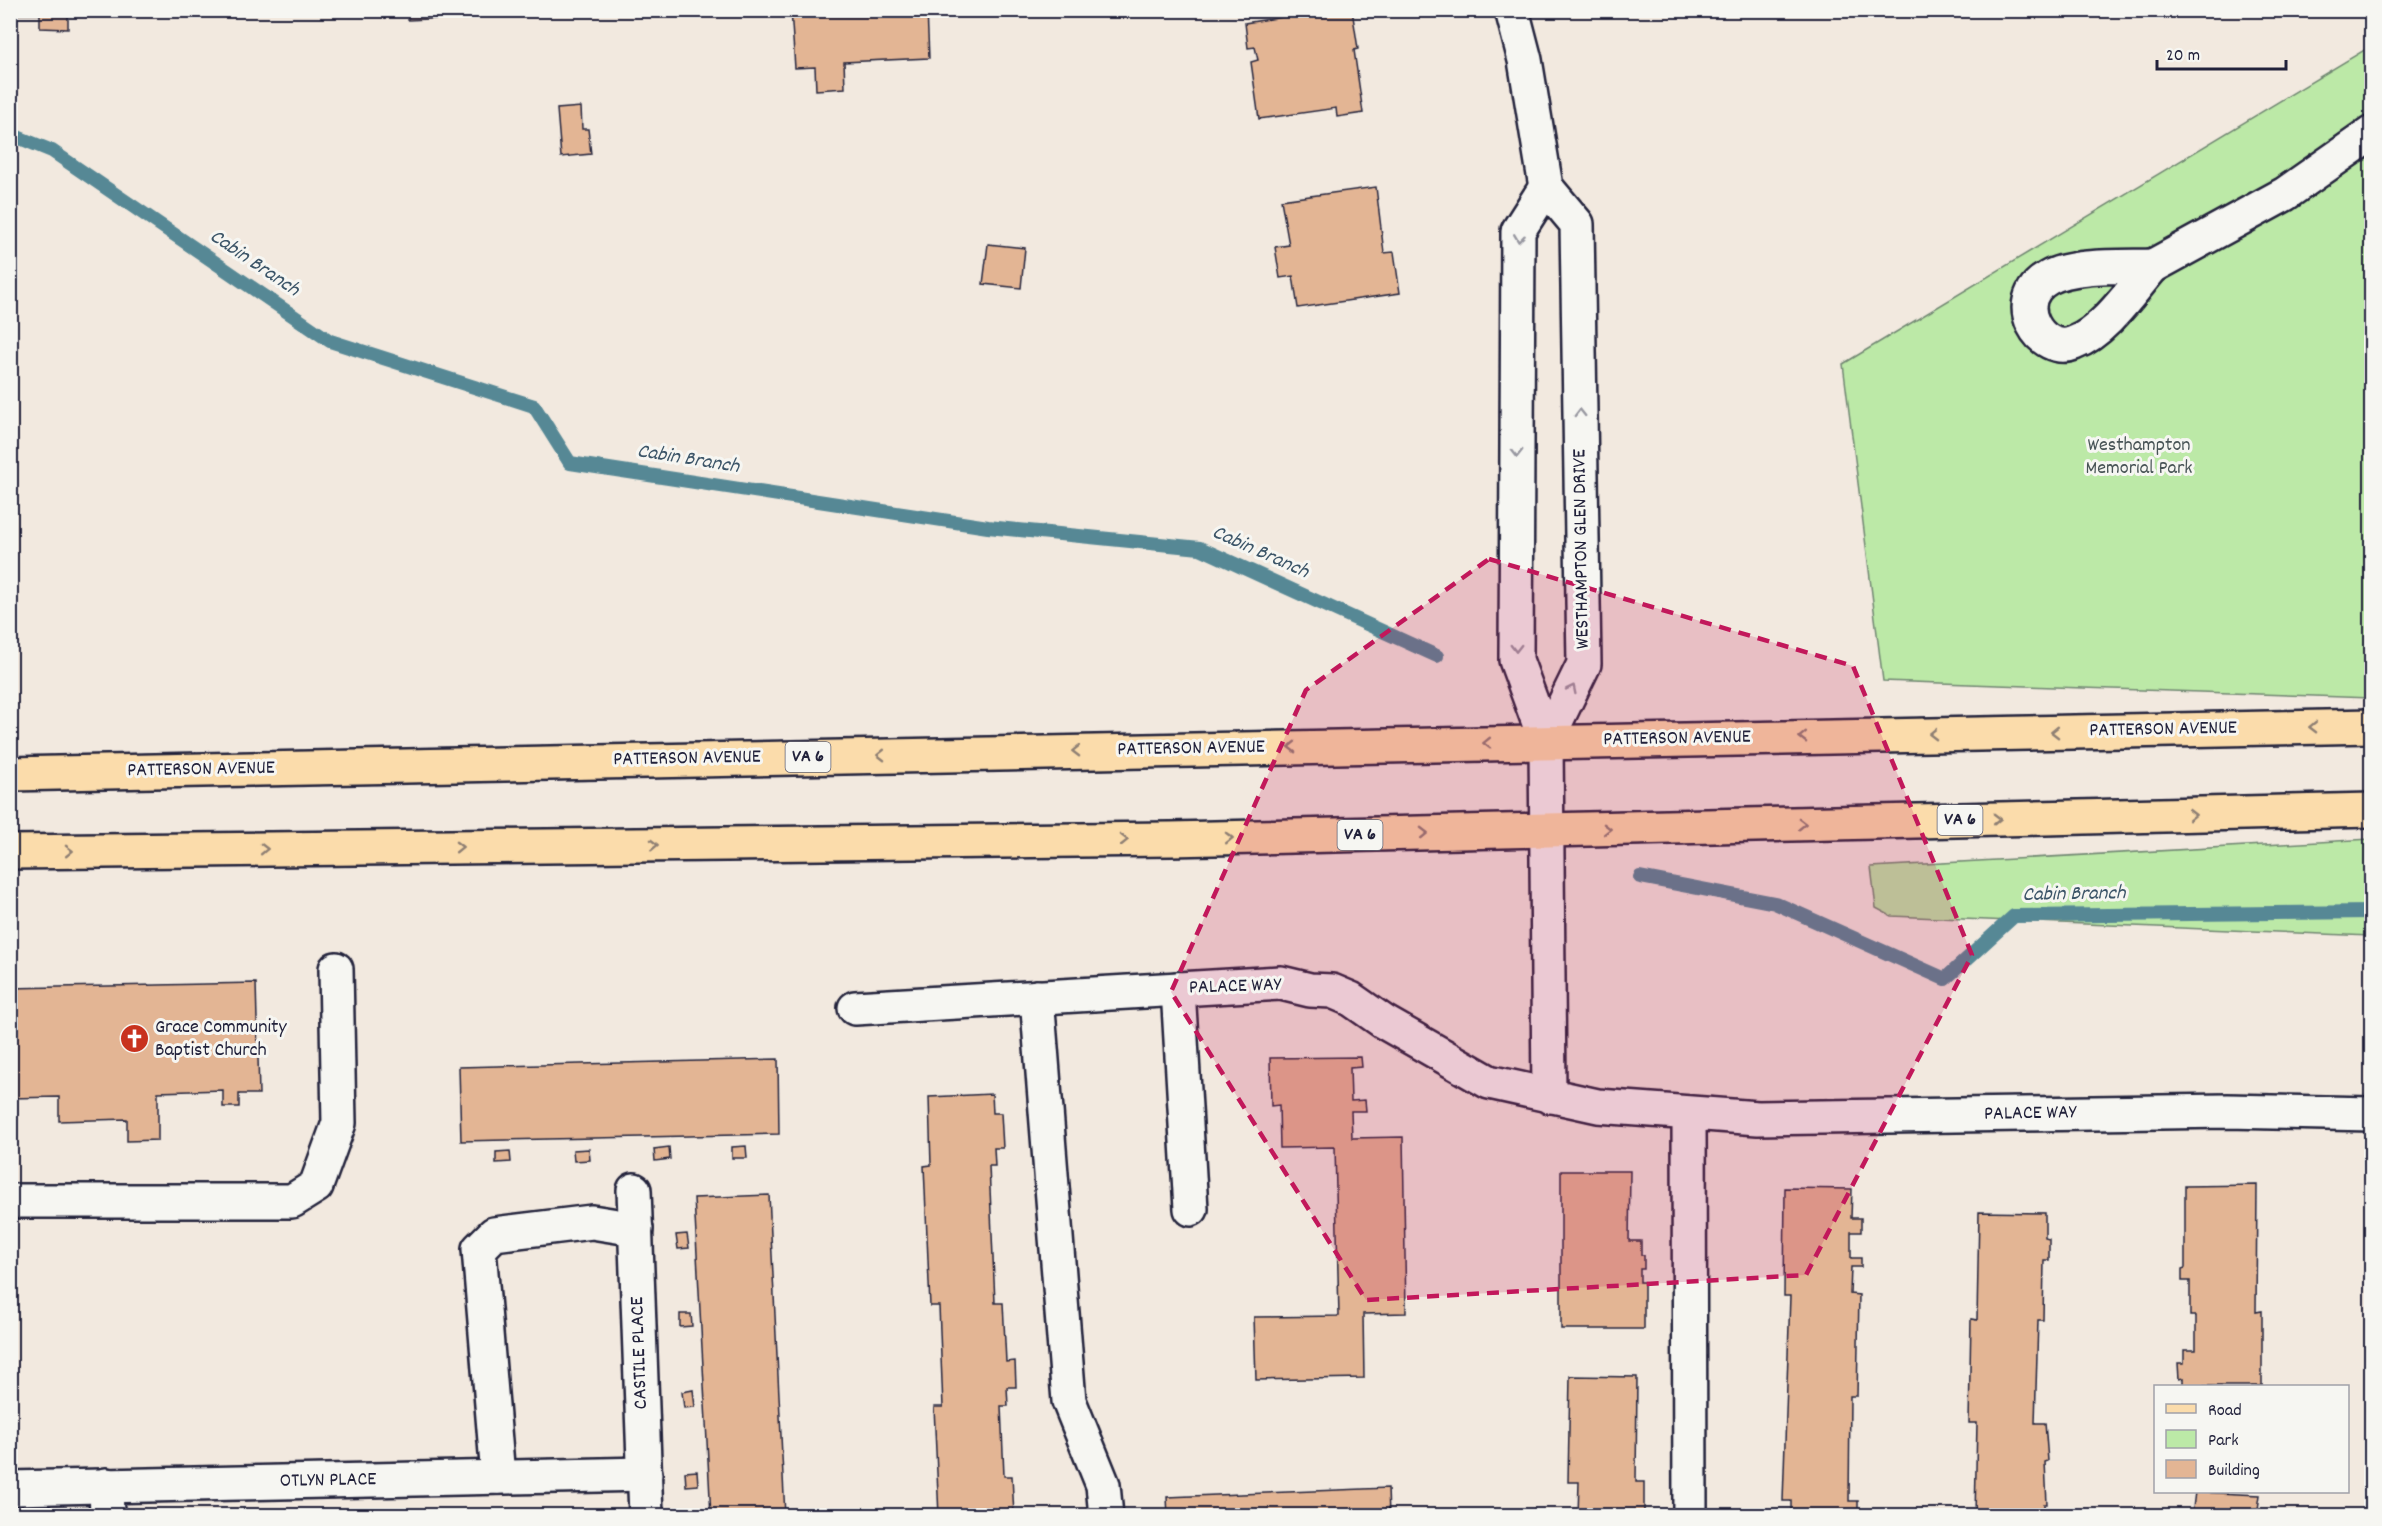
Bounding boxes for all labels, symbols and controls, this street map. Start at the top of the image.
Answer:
scale bar [2157,33,2286,71]
text: 20 m [2166,44,2200,69]
water label: Cabin Branch [203,223,306,306]
one-way arrow [1514,233,1526,243]
one-way arrow [1574,409,1586,418]
park label: Westhampton Memorial Park [2085,432,2193,483]
water label: Cabin Branch [635,437,743,483]
one-way arrow [1511,449,1523,458]
street label: WESTHAMPTON GLEN DRIVE [1566,449,1598,649]
water label: Cabin Branch [1207,518,1314,588]
one-way arrow [1510,644,1522,653]
one-way arrow [1564,685,1576,696]
street label: PATTERSON AVENUE [2089,715,2237,745]
one-way arrow [2309,721,2318,733]
street label: PATTERSON AVENUE [1603,724,1751,754]
one-way arrow [2051,726,2060,738]
one-way arrow [1929,728,1938,740]
one-way arrow [1798,731,1807,743]
street label: PATTERSON AVENUE [1117,734,1265,764]
one-way arrow [1483,737,1492,749]
one-way arrow [1288,741,1297,753]
road number: VA 6 [786,742,830,772]
street label: PATTERSON AVENUE [613,744,761,774]
one-way arrow [1072,745,1081,757]
one-way arrow [877,749,886,762]
street label: PATTERSON AVENUE [127,755,275,785]
road number: VA 6 [1938,805,1982,835]
one-way arrow [2187,808,2196,821]
one-way arrow [1992,813,2001,826]
one-way arrow [1797,818,1806,831]
road number: VA 6 [1338,820,1382,850]
one-way arrow [1602,823,1611,835]
one-way arrow [1420,827,1429,840]
one-way arrow [1225,832,1234,844]
one-way arrow [1120,834,1129,846]
one-way arrow [649,839,658,851]
one-way arrow [454,841,463,853]
one-way arrow [259,843,268,855]
one-way arrow [64,845,73,858]
water label: Cabin Branch [2022,879,2127,911]
street label: PALACE WAY [1188,971,1282,1003]
place label: Grace Community Baptist Church [155,1014,287,1065]
church icon: Grace Community Baptist Church [118,1023,150,1055]
street label: PALACE WAY [1984,1099,2077,1129]
street label: CASTILE PLACE [624,1296,656,1410]
legend [2154,1385,2349,1493]
text: Road [2208,1399,2242,1424]
text: Park [2208,1429,2239,1454]
text: Building [2208,1459,2260,1484]
street label: OTLYN PLACE [279,1466,377,1496]

